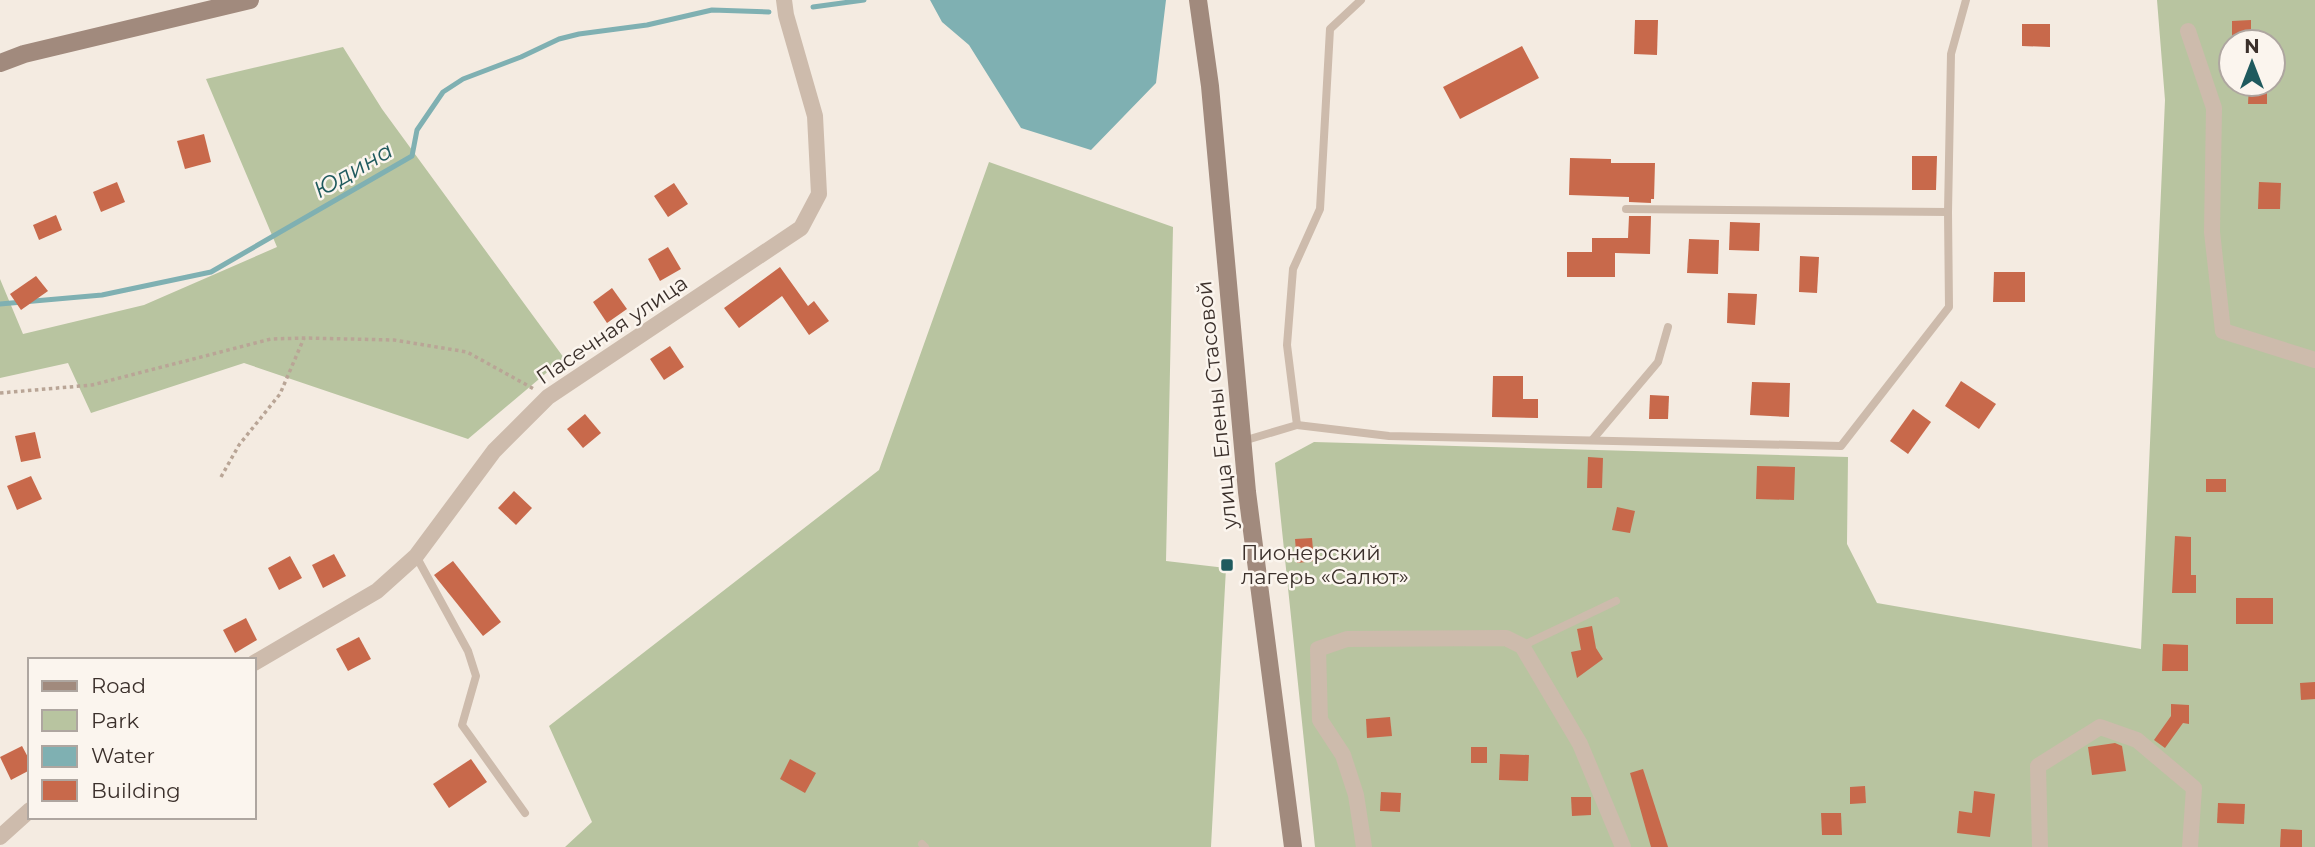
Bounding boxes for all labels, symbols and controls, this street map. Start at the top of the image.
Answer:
north arrow [2217,28,2287,98]
text: N [2244,35,2260,58]
water label: Юдина [308,136,398,204]
street label: Пасечная улица [531,270,692,389]
street label: улица Елены Стасовой [1191,280,1242,532]
place label: Пионерский лагерь «Салют» [1241,540,1409,589]
marker: Пионерский лагерь «Салют» [1219,557,1235,573]
legend [28,658,256,819]
text: Road [91,673,146,698]
text: Park [91,708,139,733]
text: Water [91,743,155,768]
text: Building [91,778,181,803]

